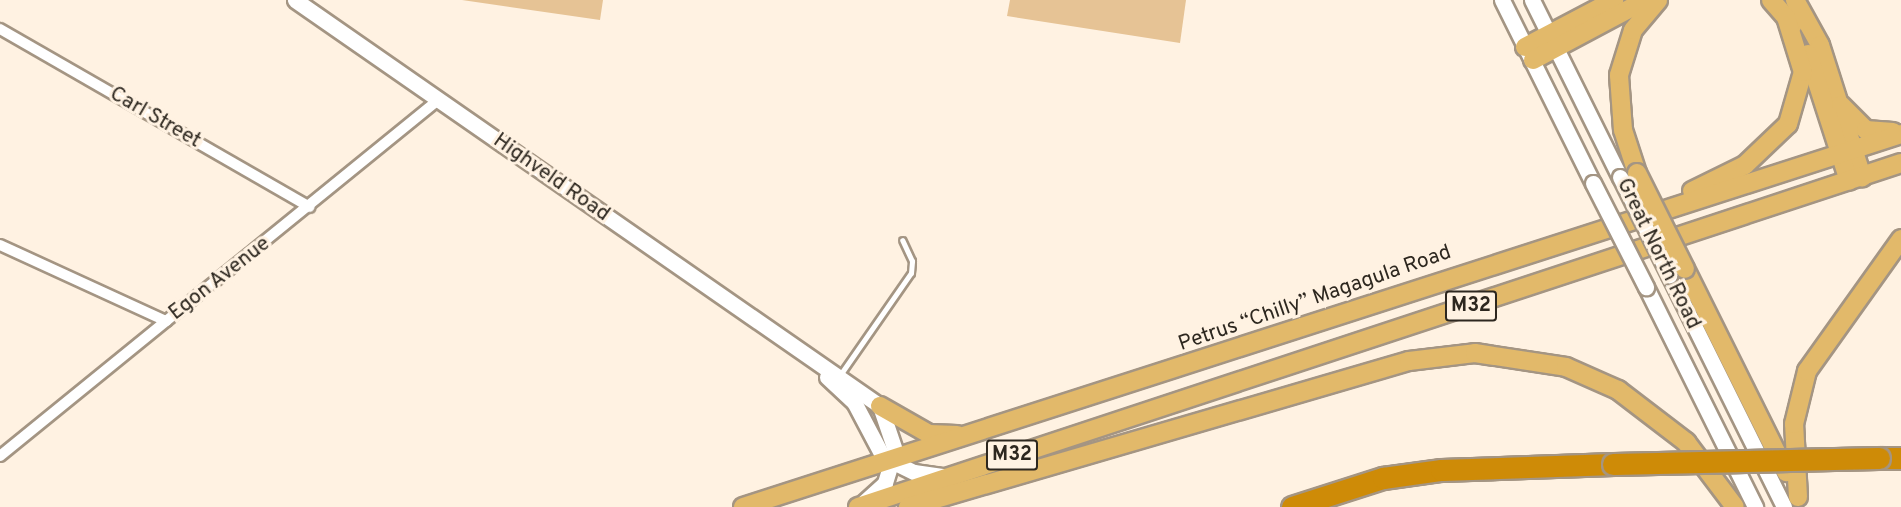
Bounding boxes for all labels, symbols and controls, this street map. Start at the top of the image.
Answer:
street label: Carl Street [105,82,205,154]
street label: Highveld Road [488,129,614,227]
street label: Great North Road [1611,174,1705,334]
street label: Egon Avenue [164,231,276,327]
street label: Petrus “Chilly” Magagula Road [1175,240,1455,358]
road number: M32 [1444,289,1498,323]
road number: M32 [985,438,1039,472]

